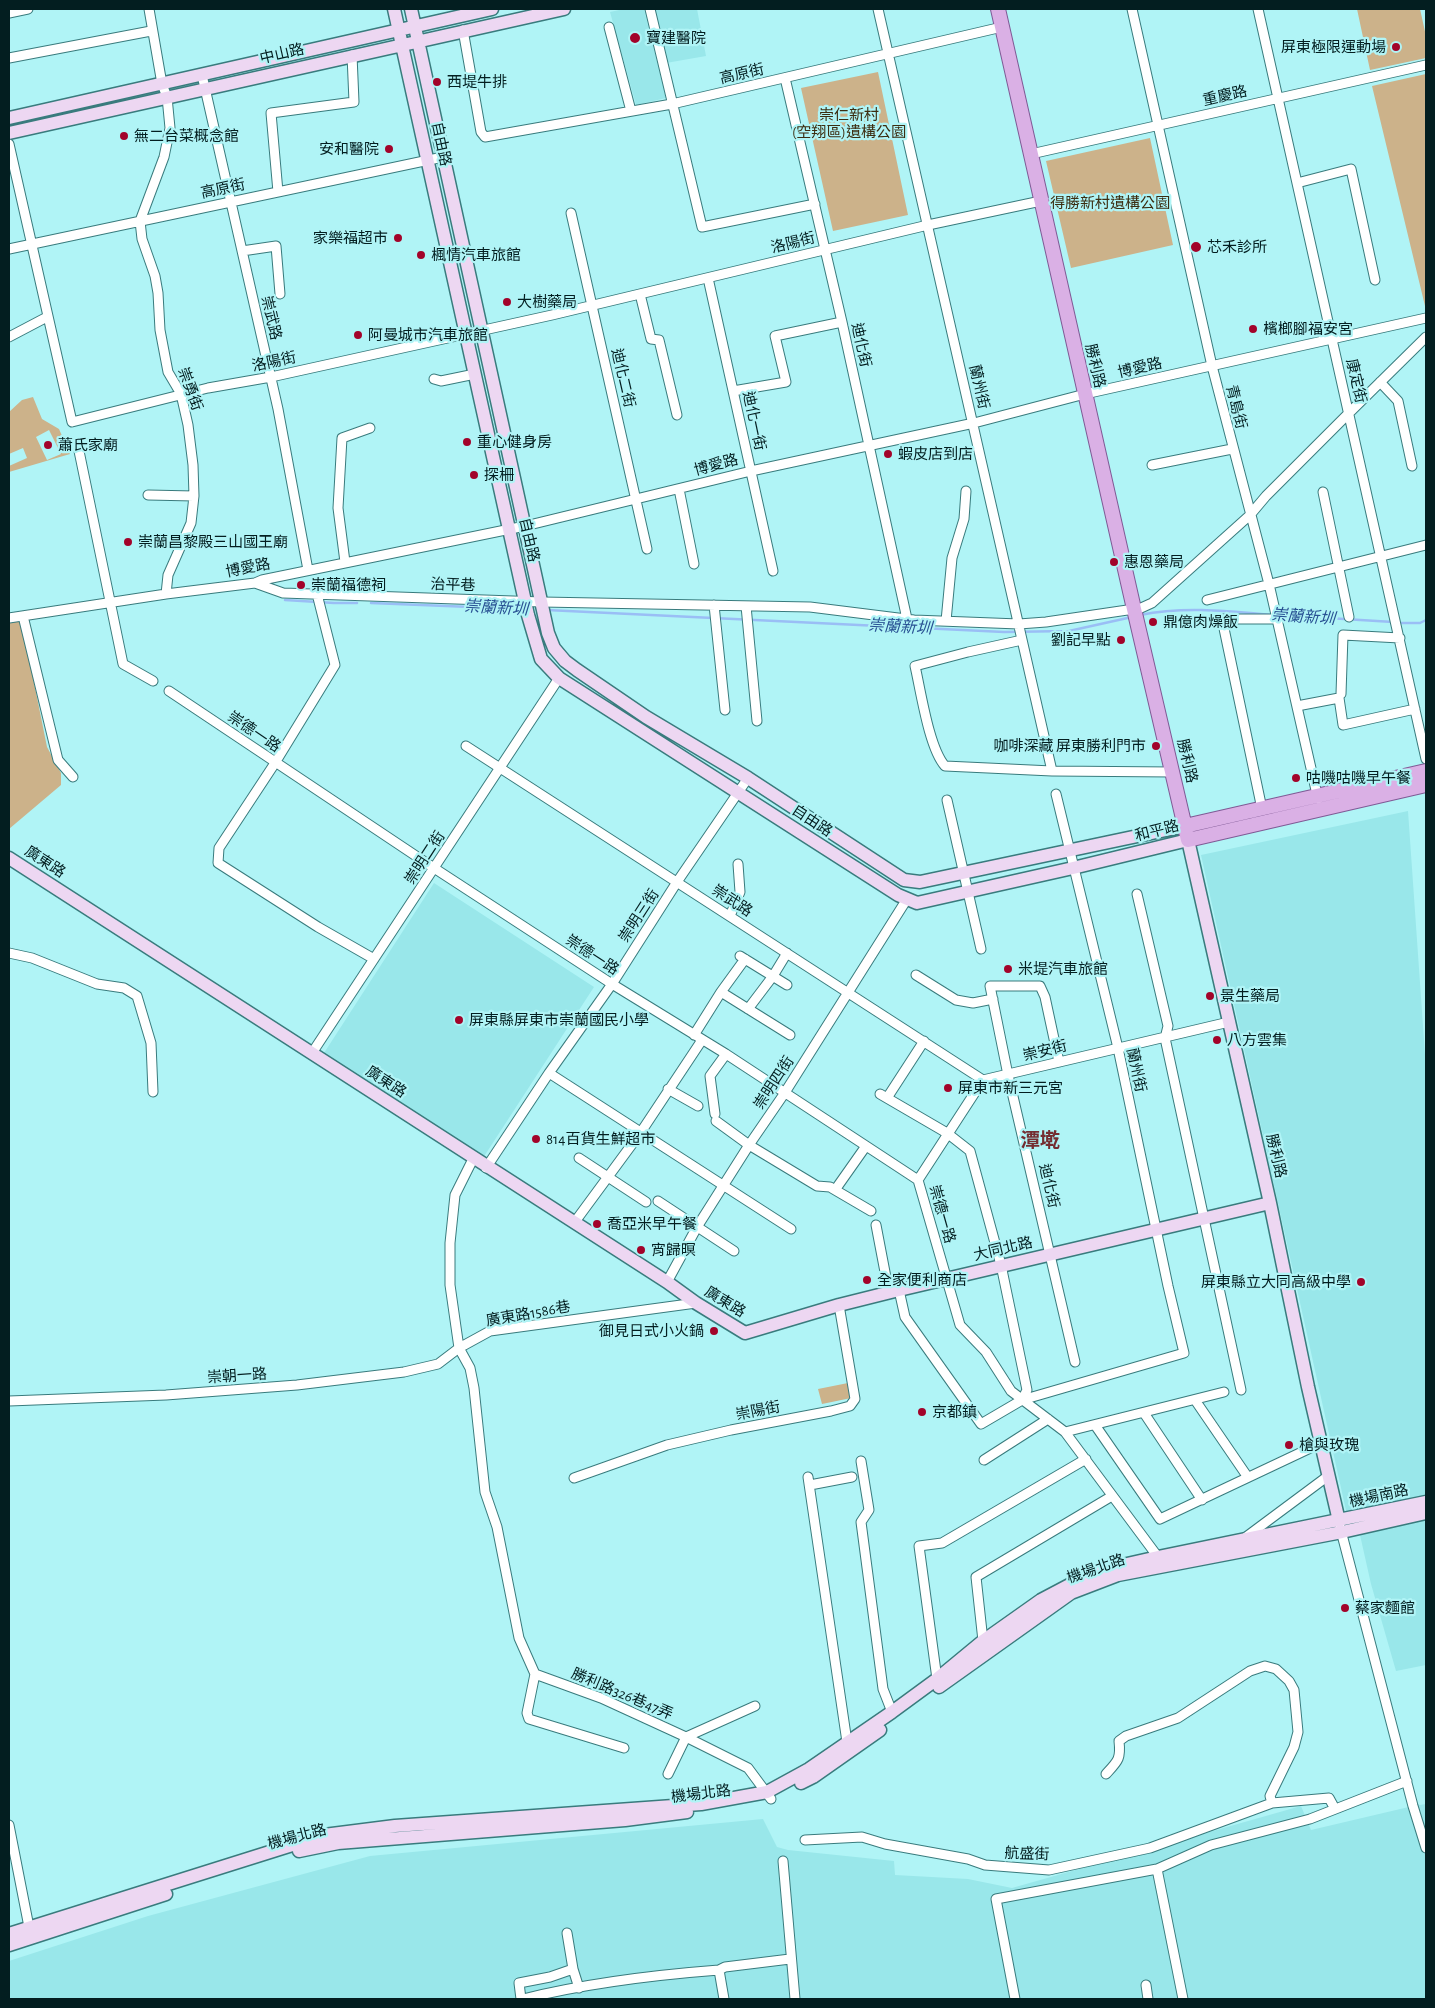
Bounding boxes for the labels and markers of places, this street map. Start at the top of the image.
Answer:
place label: 寶建醫院 [646,29,706,47]
marker: 寶建醫院 [628,31,642,45]
place label: 屏東極限運動場 [1281,38,1386,56]
marker: 屏東極限運動場 [1390,41,1402,53]
place label: 西堤牛排 [447,73,507,91]
marker: 西堤牛排 [431,76,443,88]
place label: 無二台菜概念館 [134,127,239,145]
marker: 無二台菜概念館 [118,130,130,142]
place label: 安和醫院 [319,140,379,158]
marker: 安和醫院 [383,143,395,155]
place label: 家樂福超市 [313,229,388,247]
marker: 家樂福超市 [392,232,404,244]
place label: 芯禾診所 [1207,238,1267,256]
marker: 芯禾診所 [1189,240,1203,254]
place label: 楓情汽車旅館 [431,246,521,264]
marker: 楓情汽車旅館 [415,249,427,261]
place label: 大樹藥局 [517,293,577,311]
marker: 大樹藥局 [501,296,513,308]
place label: 檳榔腳福安宮 [1263,320,1353,338]
marker: 檳榔腳福安宮 [1247,323,1259,335]
place label: 阿曼城市汽車旅館 [368,326,488,344]
marker: 阿曼城市汽車旅館 [352,329,364,341]
place label: 重心健身房 [477,433,552,451]
place label: 蕭氏家廟 [58,436,118,454]
marker: 重心健身房 [461,436,473,448]
marker: 蕭氏家廟 [42,439,54,451]
place label: 蝦皮店到店 [898,445,973,463]
marker: 蝦皮店到店 [882,448,894,460]
place label: 探柵 [484,466,514,484]
marker: 探柵 [468,469,480,481]
place label: 崇蘭昌黎殿三山國王廟 [138,533,288,551]
marker: 崇蘭昌黎殿三山國王廟 [122,536,134,548]
place label: 惠恩藥局 [1124,553,1184,571]
marker: 惠恩藥局 [1108,556,1120,568]
place label: 崇蘭福德祠 [311,576,386,594]
marker: 崇蘭福德祠 [295,579,307,591]
place label: 鼎億肉燥飯 [1163,613,1238,631]
marker: 鼎億肉燥飯 [1147,616,1159,628]
place label: 劉記早點 [1051,631,1111,649]
marker: 劉記早點 [1115,634,1127,646]
place label: 咖啡深藏 屏東勝利門市 [994,737,1146,755]
marker: 咖啡深藏 屏東勝利門市 [1150,740,1162,752]
place label: 咕嘰咕嘰早午餐 [1306,769,1411,787]
marker: 咕嘰咕嘰早午餐 [1290,772,1302,784]
place label: 米堤汽車旅館 [1018,960,1108,978]
marker: 米堤汽車旅館 [1002,963,1014,975]
place label: 景生藥局 [1220,987,1280,1005]
marker: 景生藥局 [1204,990,1216,1002]
place label: 屏東縣屏東市崇蘭國民小學 [469,1011,649,1029]
marker: 屏東縣屏東市崇蘭國民小學 [453,1014,465,1026]
place label: 八方雲集 [1227,1031,1287,1049]
marker: 八方雲集 [1211,1034,1223,1046]
place label: 屏東市新三元宮 [958,1079,1063,1097]
marker: 屏東市新三元宮 [942,1082,954,1094]
place label: 814百貨生鮮超市 [546,1130,655,1148]
marker: 814百貨生鮮超市 [530,1133,542,1145]
place label: 喬亞米早午餐 [607,1215,697,1233]
marker: 喬亞米早午餐 [591,1218,603,1230]
place label: 宵歸暝 [651,1241,696,1259]
marker: 宵歸暝 [635,1244,647,1256]
place label: 全家便利商店 [877,1271,967,1289]
place label: 屏東縣立大同高級中學 [1201,1273,1351,1291]
marker: 全家便利商店 [861,1274,873,1286]
marker: 屏東縣立大同高級中學 [1355,1276,1367,1288]
place label: 御見日式小火鍋 [599,1322,704,1340]
marker: 御見日式小火鍋 [708,1325,720,1337]
place label: 京都鎮 [932,1403,977,1421]
marker: 京都鎮 [916,1406,928,1418]
place label: 槍與玫瑰 [1299,1436,1359,1454]
marker: 槍與玫瑰 [1283,1439,1295,1451]
place label: 蔡家麵館 [1355,1599,1415,1617]
marker: 蔡家麵館 [1339,1602,1351,1614]

